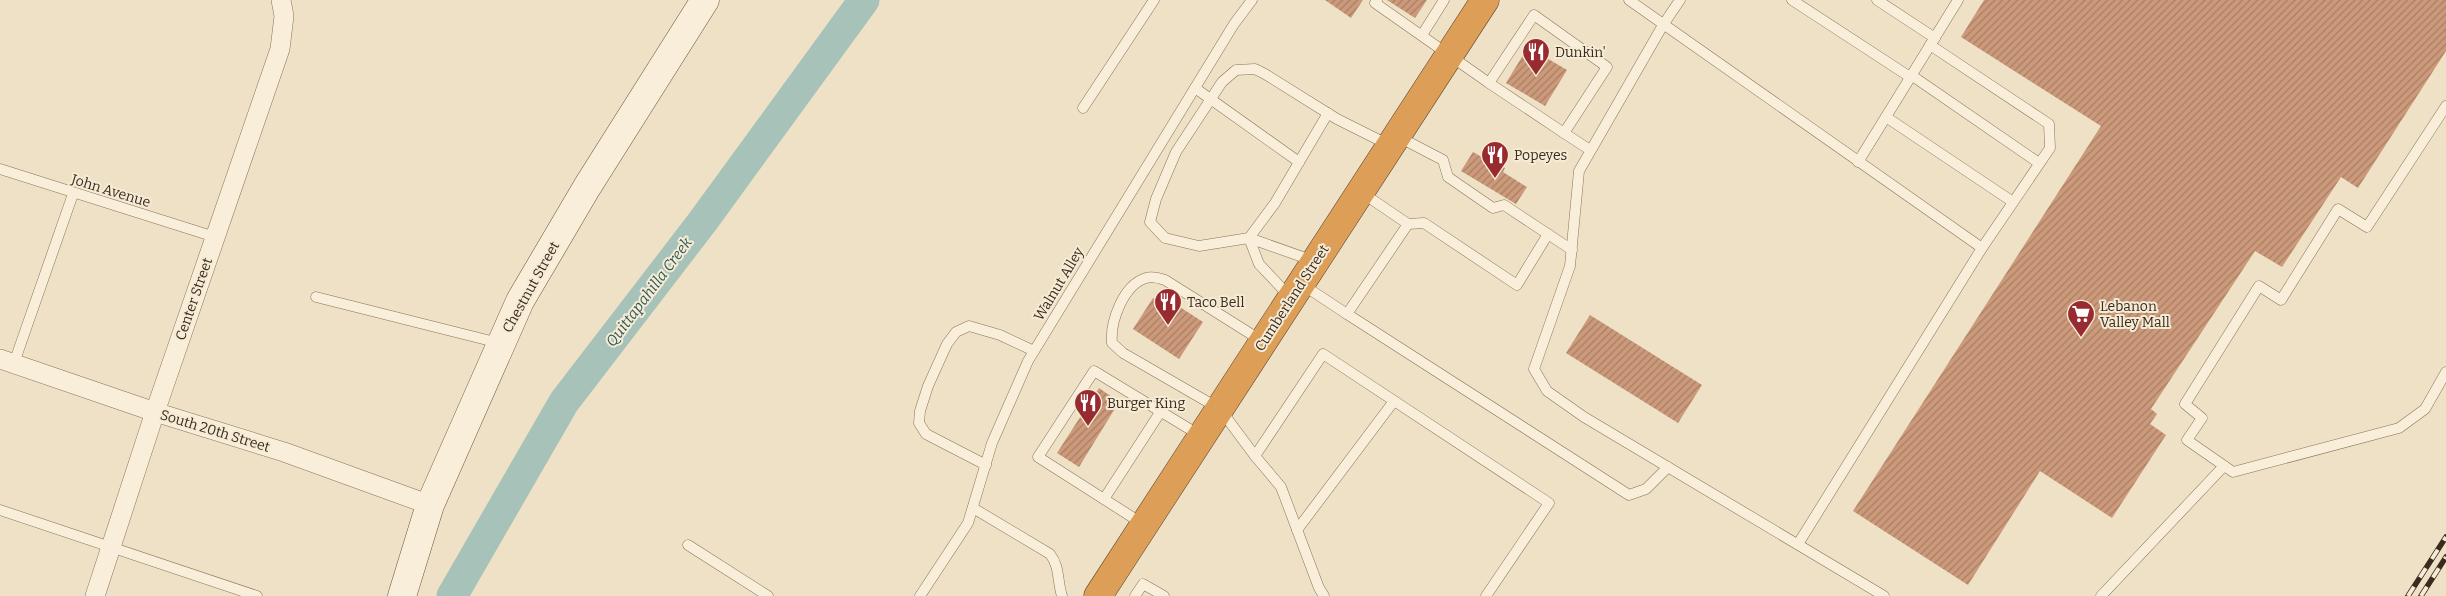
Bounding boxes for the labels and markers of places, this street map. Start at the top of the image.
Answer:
restaurant icon: Dunkin' [1521,37,1551,76]
place label: Dunkin' [1555,44,1606,61]
restaurant icon: Popeyes [1480,140,1510,179]
place label: Popeyes [1514,147,1567,164]
restaurant icon: Taco Bell [1153,287,1183,326]
place label: Taco Bell [1187,294,1244,311]
place label: Lebanon Valley Mall [2100,298,2170,331]
supermarket icon: Lebanon Valley Mall [2066,299,2096,338]
restaurant icon: Burger King [1073,388,1103,427]
place label: Burger King [1107,395,1185,412]

